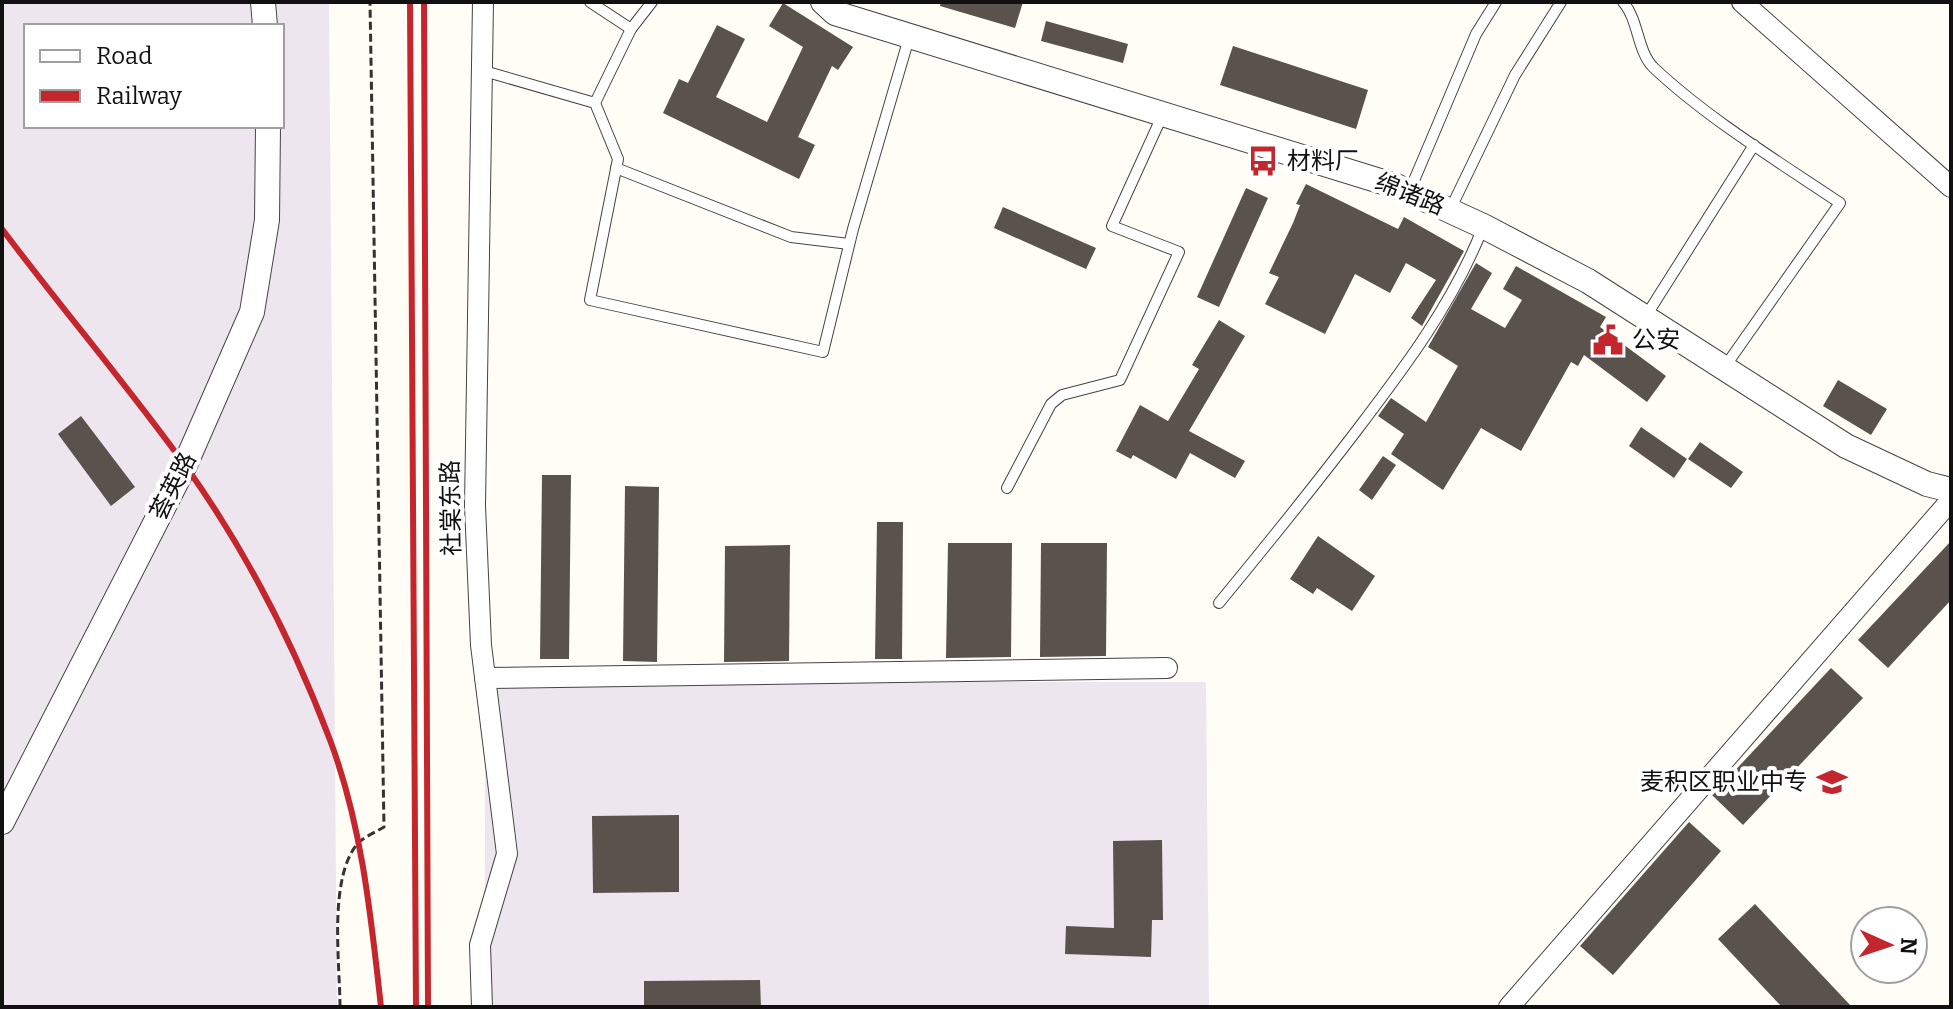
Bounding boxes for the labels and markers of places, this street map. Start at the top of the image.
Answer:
bus stop icon: 材料厂 [1246,144,1280,178]
place label: 材料厂 [1287,147,1359,175]
public building icon: 公安 [1591,323,1625,357]
place label: 公安 [1632,326,1680,354]
school or university icon: 麦积区职业中专 [1815,765,1849,799]
place label: 麦积区职业中专 [1640,768,1808,796]

